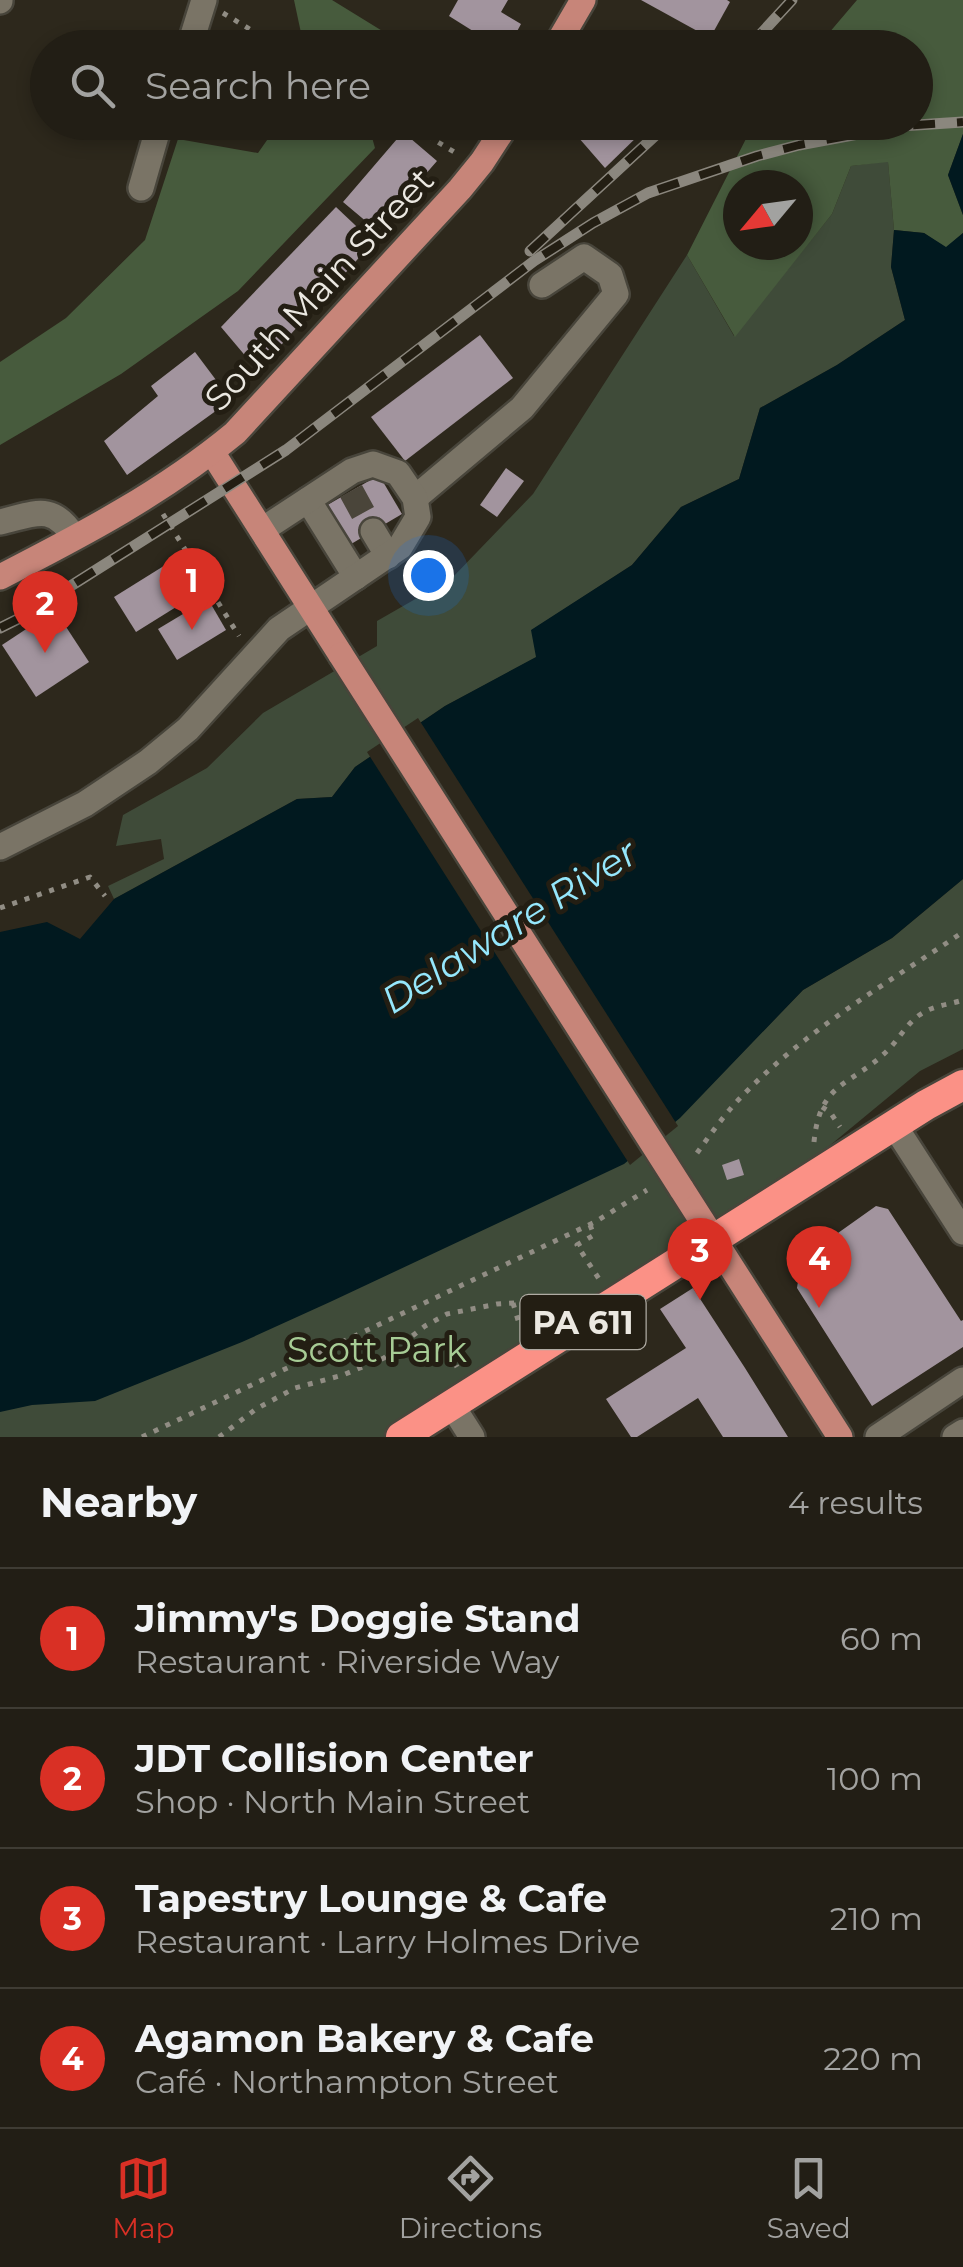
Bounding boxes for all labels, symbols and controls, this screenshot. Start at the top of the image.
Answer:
search box [30,30,933,140]
icon: search [65,58,120,113]
text: Search here [145,62,371,109]
street label: South Main Street [195,159,443,419]
north arrow [723,170,813,260]
pin: 1 [160,548,224,630]
your location [403,550,454,601]
pin: 2 [12,570,78,653]
water label: Delaware River [373,828,646,1023]
pin: 3 [668,1218,732,1300]
pin: 4 [786,1226,852,1308]
road number: PA 611 [520,1295,646,1349]
park label: Scott Park [287,1328,467,1371]
text: Nearby [40,1476,197,1528]
text: 4 results [788,1483,923,1522]
text: Jimmy's Doggie Stand [135,1595,581,1642]
text: 1 [66,1619,79,1658]
text: 60 m [840,1619,923,1658]
text: Restaurant · Riverside Way [135,1642,559,1681]
text: JDT Collision Center [135,1735,534,1782]
text: 2 [63,1759,82,1798]
text: 100 m [827,1759,923,1798]
text: Shop · North Main Street [135,1782,530,1821]
text: Tapestry Lounge & Cafe [135,1875,607,1922]
text: 3 [63,1899,82,1938]
text: 210 m [830,1899,923,1938]
text: Restaurant · Larry Holmes Drive [135,1922,640,1961]
text: Agamon Bakery & Cafe [135,2015,594,2062]
text: 4 [61,2039,84,2078]
text: 220 m [823,2039,923,2078]
text: Café · Northampton Street [135,2062,559,2101]
tab: Map [112,2151,174,2245]
tab: Directions [399,2151,542,2245]
tab: Saved [767,2151,851,2245]

